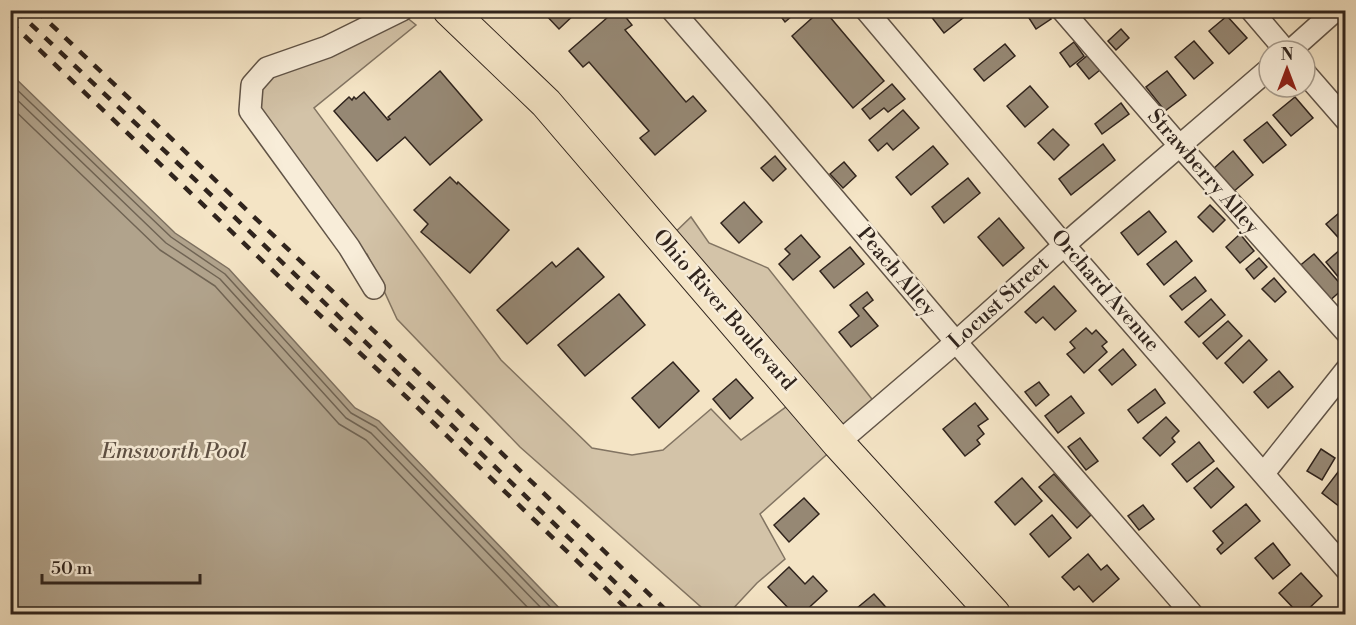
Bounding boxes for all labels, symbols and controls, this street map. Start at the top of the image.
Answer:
north arrow [1257,39,1317,99]
text: N [1281,45,1294,65]
street label: Strawberry Alley [1142,104,1265,241]
street label: Peach Alley [851,222,942,323]
street label: Ohio River Boulevard [647,224,801,396]
street label: Orchard Avenue [1045,225,1165,357]
street label: Locust Street [943,251,1055,355]
water label: Emsworth Pool [100,438,247,465]
scale bar [42,547,200,585]
text: 50 m [51,557,93,580]

